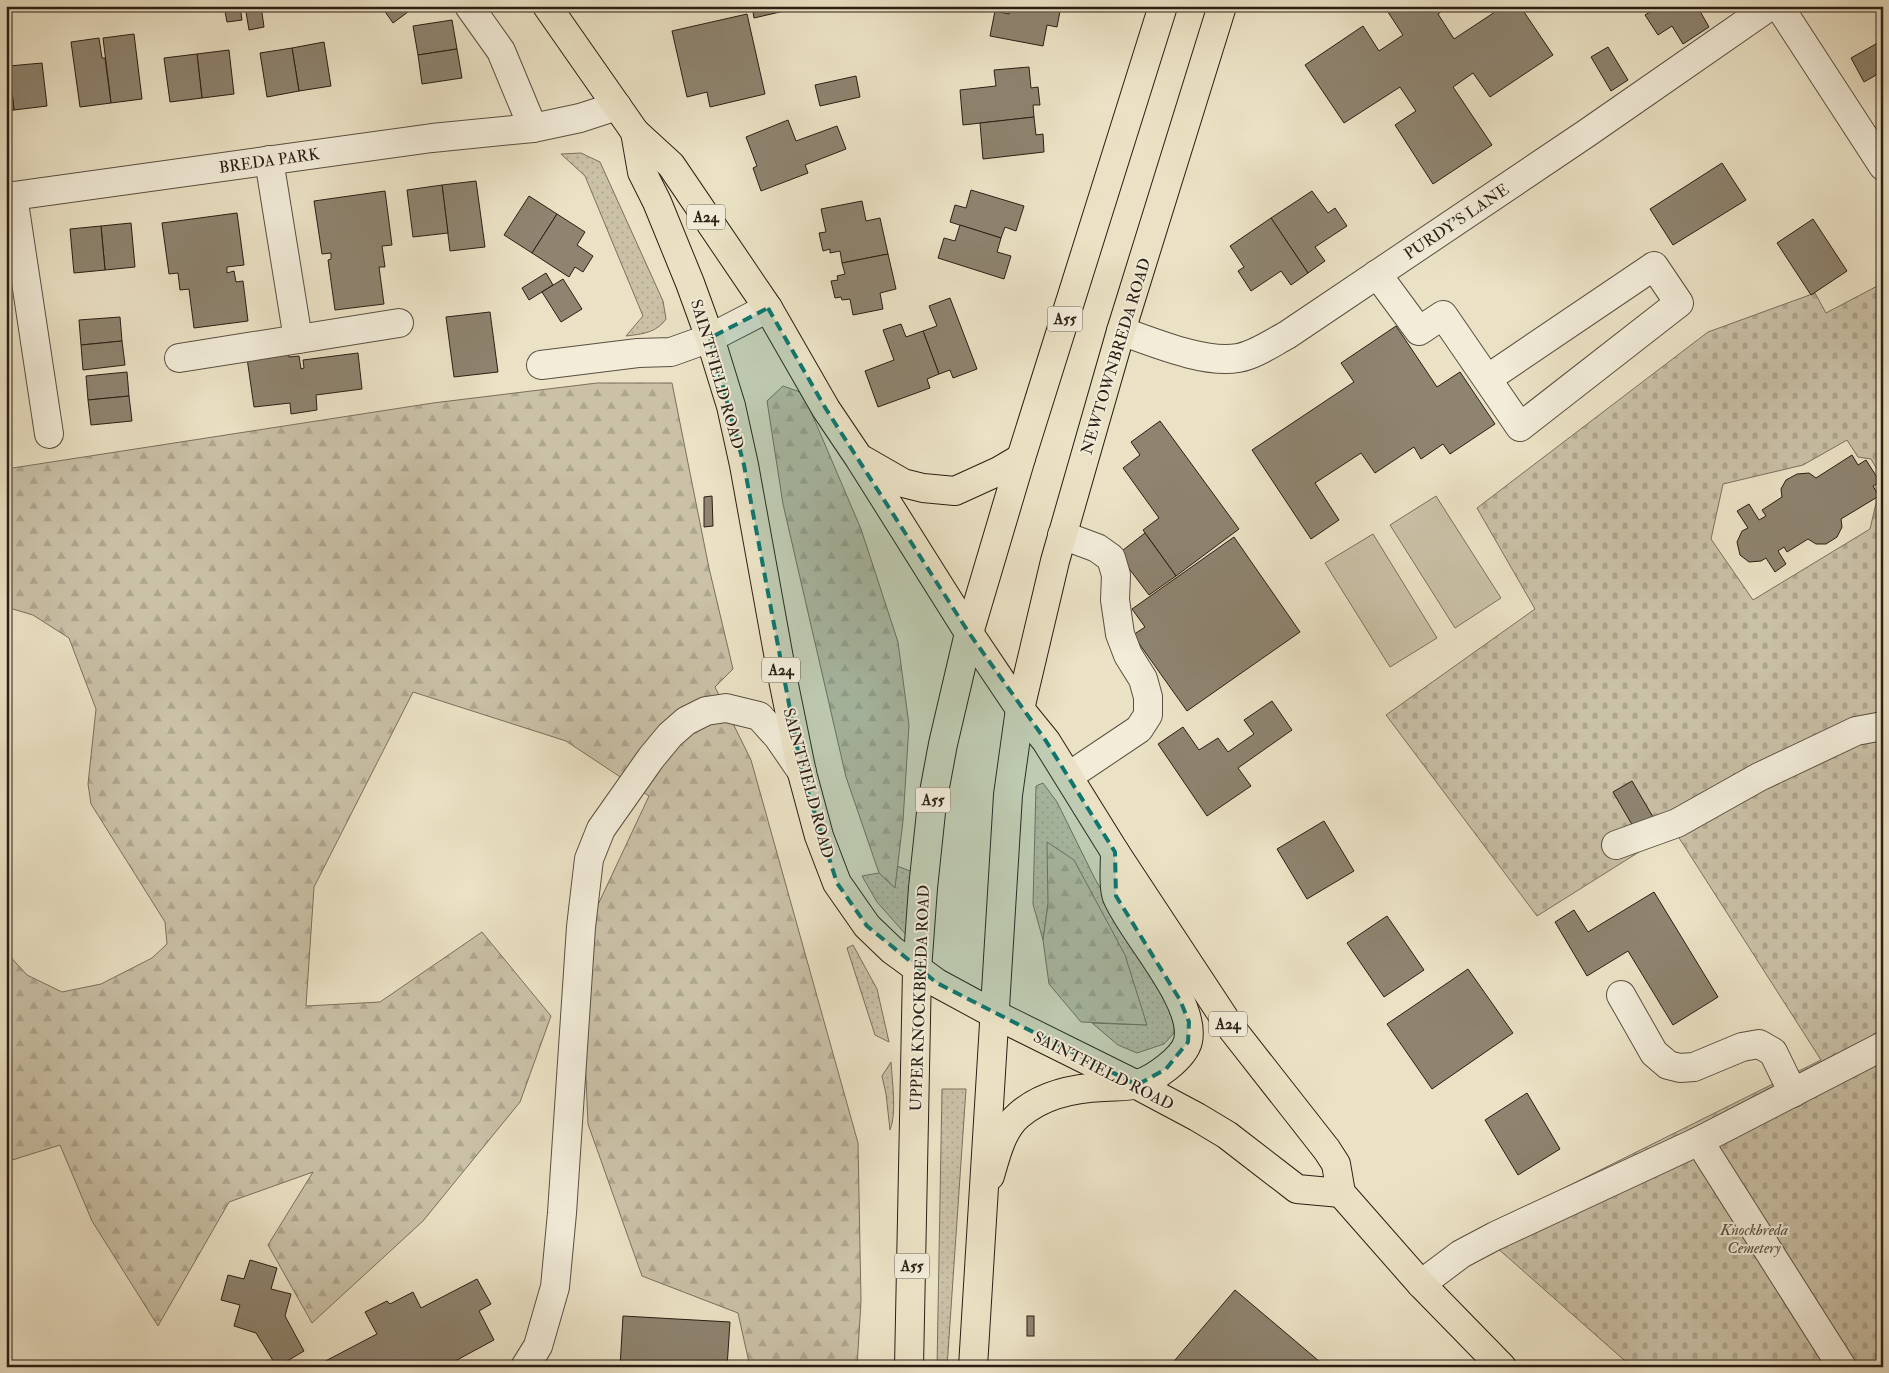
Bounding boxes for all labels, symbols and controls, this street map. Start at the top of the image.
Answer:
street label: BREDA PARK [218,144,322,178]
street label: PURDY'S LANE [1400,179,1513,264]
road number: A24 [687,204,725,230]
street label: NEWTOWNBREDA ROAD [1077,256,1155,457]
street label: SAINTFIELD ROAD [686,297,748,452]
road number: A55 [1048,306,1082,332]
road number: A24 [762,658,800,682]
street label: SAINTFIELD ROAD [778,706,838,861]
road number: A55 [916,788,950,812]
street label: UPPER KNOCKBREDA ROAD [906,884,934,1112]
road number: A24 [1209,1012,1247,1036]
street label: SAINTFIELD ROAD [1030,1027,1177,1115]
park label: Knockbreda Cemetery [1719,1220,1788,1258]
road number: A55 [894,1254,930,1278]

